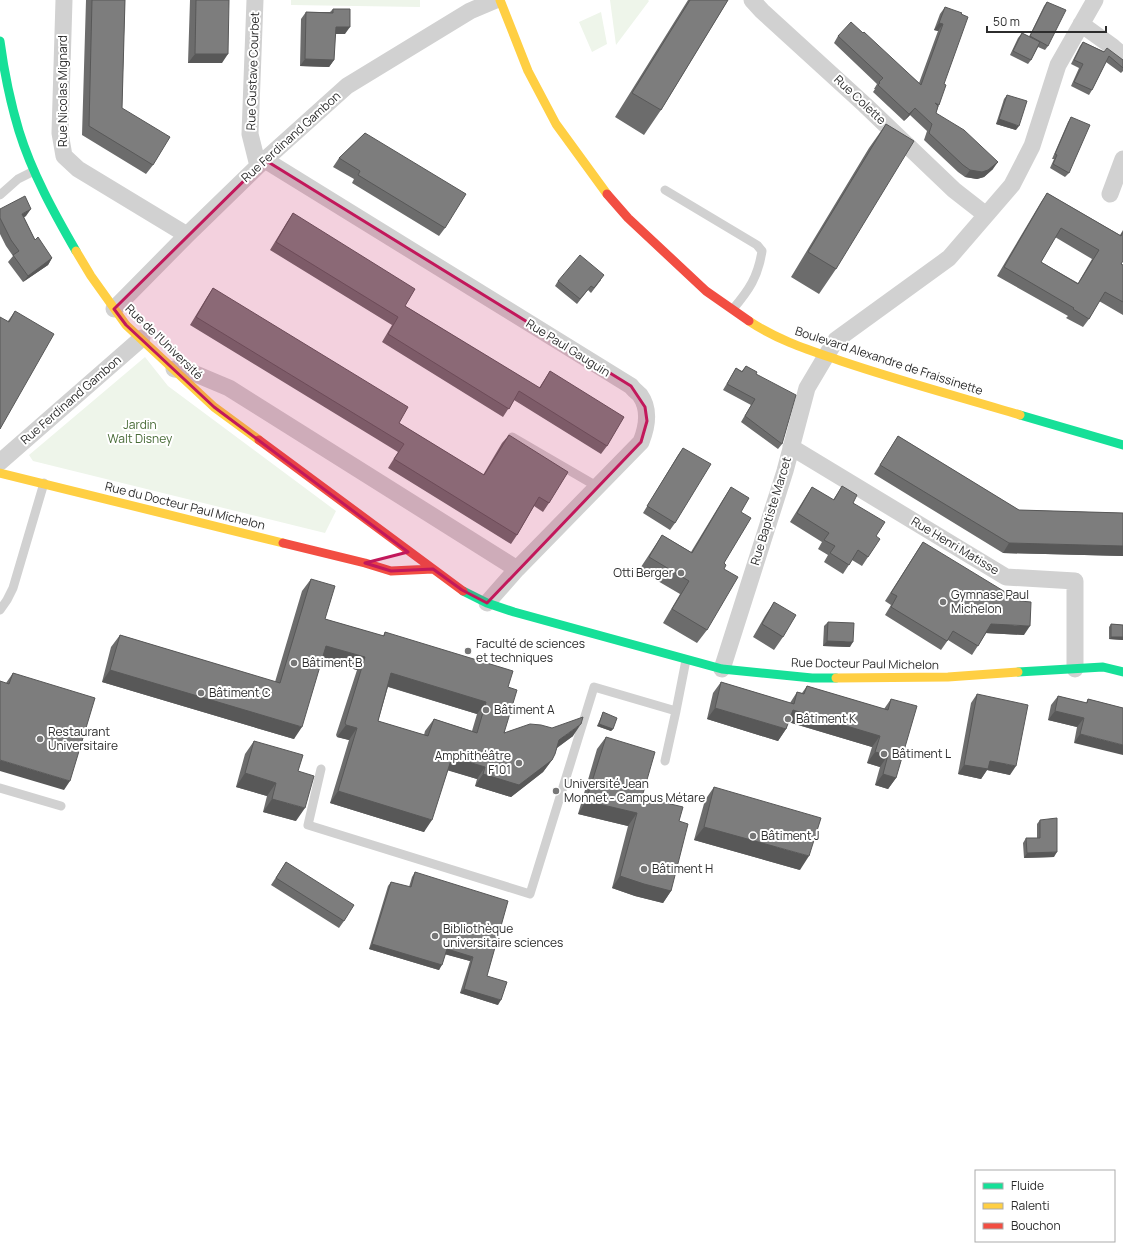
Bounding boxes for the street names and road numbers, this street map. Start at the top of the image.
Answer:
street label: Rue Gustave Courbet [242,11,263,131]
street label: Rue Nicolas Mignard [54,35,71,147]
street label: Rue Colette [831,71,890,128]
street label: Rue Ferdinand Gambon [237,87,344,186]
street label: Rue de l'Université [122,300,207,383]
street label: Rue Paul Gauguin [523,315,614,380]
street label: Boulevard Alexandre de Fraissinette [793,322,985,399]
street label: Rue Ferdinand Gambon [17,351,125,448]
street label: Rue Baptiste Marcet [746,454,795,567]
street label: Rue du Docteur Paul Michelon [103,477,267,534]
street label: Rue Henri Matisse [908,513,1002,579]
street label: Rue Docteur Paul Michelon [791,654,939,673]

